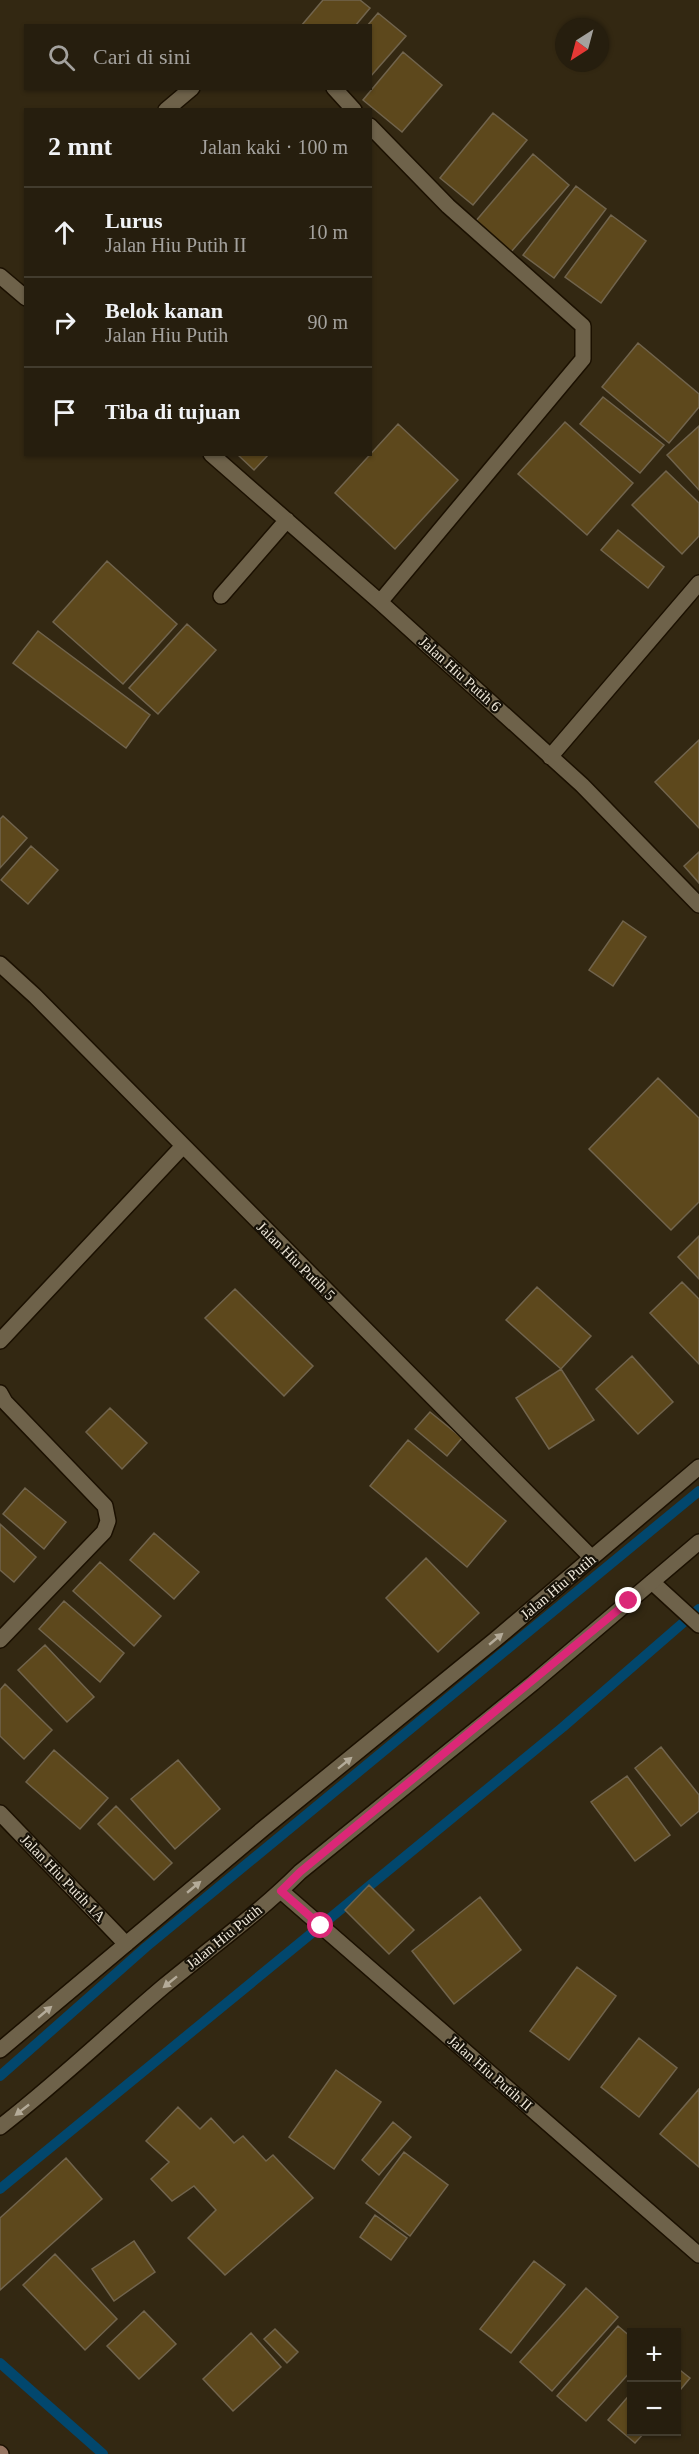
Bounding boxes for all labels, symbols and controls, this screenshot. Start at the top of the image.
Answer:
north arrow [555,18,609,72]
search box [24,24,372,90]
icon: search [45,41,78,74]
text: Cari di sini [93,44,191,69]
text: 2 mnt [48,132,112,161]
text: Jalan kaki · 100 m [200,136,348,158]
text: Lurus [105,208,162,233]
icon: ahead [48,216,81,249]
text: 10 m [307,221,348,243]
text: Jalan Hiu Putih II [105,234,247,256]
text: Belok kanan [105,298,223,323]
icon: right [48,306,81,339]
text: 90 m [307,311,348,333]
text: Jalan Hiu Putih [105,324,228,346]
icon: arrive [48,396,81,429]
text: Tiba di tujuan [105,399,240,424]
street label: Jalan Hiu Putih 6 [416,633,504,715]
street label: Jalan Hiu Putih 5 [254,1219,338,1303]
street label: Jalan Hiu Putih [517,1551,599,1623]
route end [615,1587,641,1613]
one-way arrow [488,1633,504,1646]
one-way arrow [337,1757,352,1769]
street label: Jalan Hiu Putih 1A [17,1831,109,1925]
one-way arrow [186,1880,202,1893]
street label: Jalan Hiu Putih [183,1901,265,1972]
route start [307,1912,333,1938]
one-way arrow [162,1975,177,1988]
one-way arrow [37,2006,52,2019]
street label: Jalan Hiu Putih II [445,2032,535,2114]
one-way arrow [14,2103,30,2116]
map controls [627,2328,681,2436]
button: + [627,2328,681,2382]
button: − [627,2382,681,2436]

